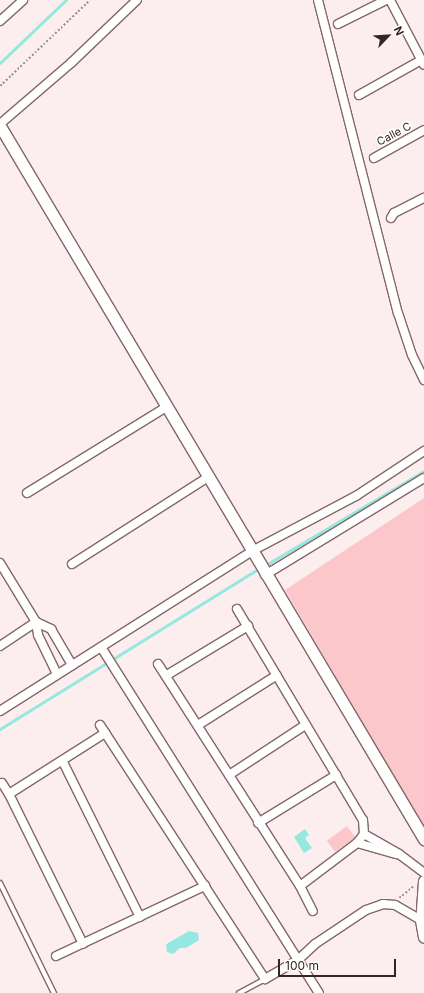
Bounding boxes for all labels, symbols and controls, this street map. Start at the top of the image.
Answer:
north arrow [368,16,408,56]
text: N [391,24,407,38]
street label: Calle C [375,119,413,149]
scale bar [280,951,398,977]
text: 100 m [285,958,319,973]

